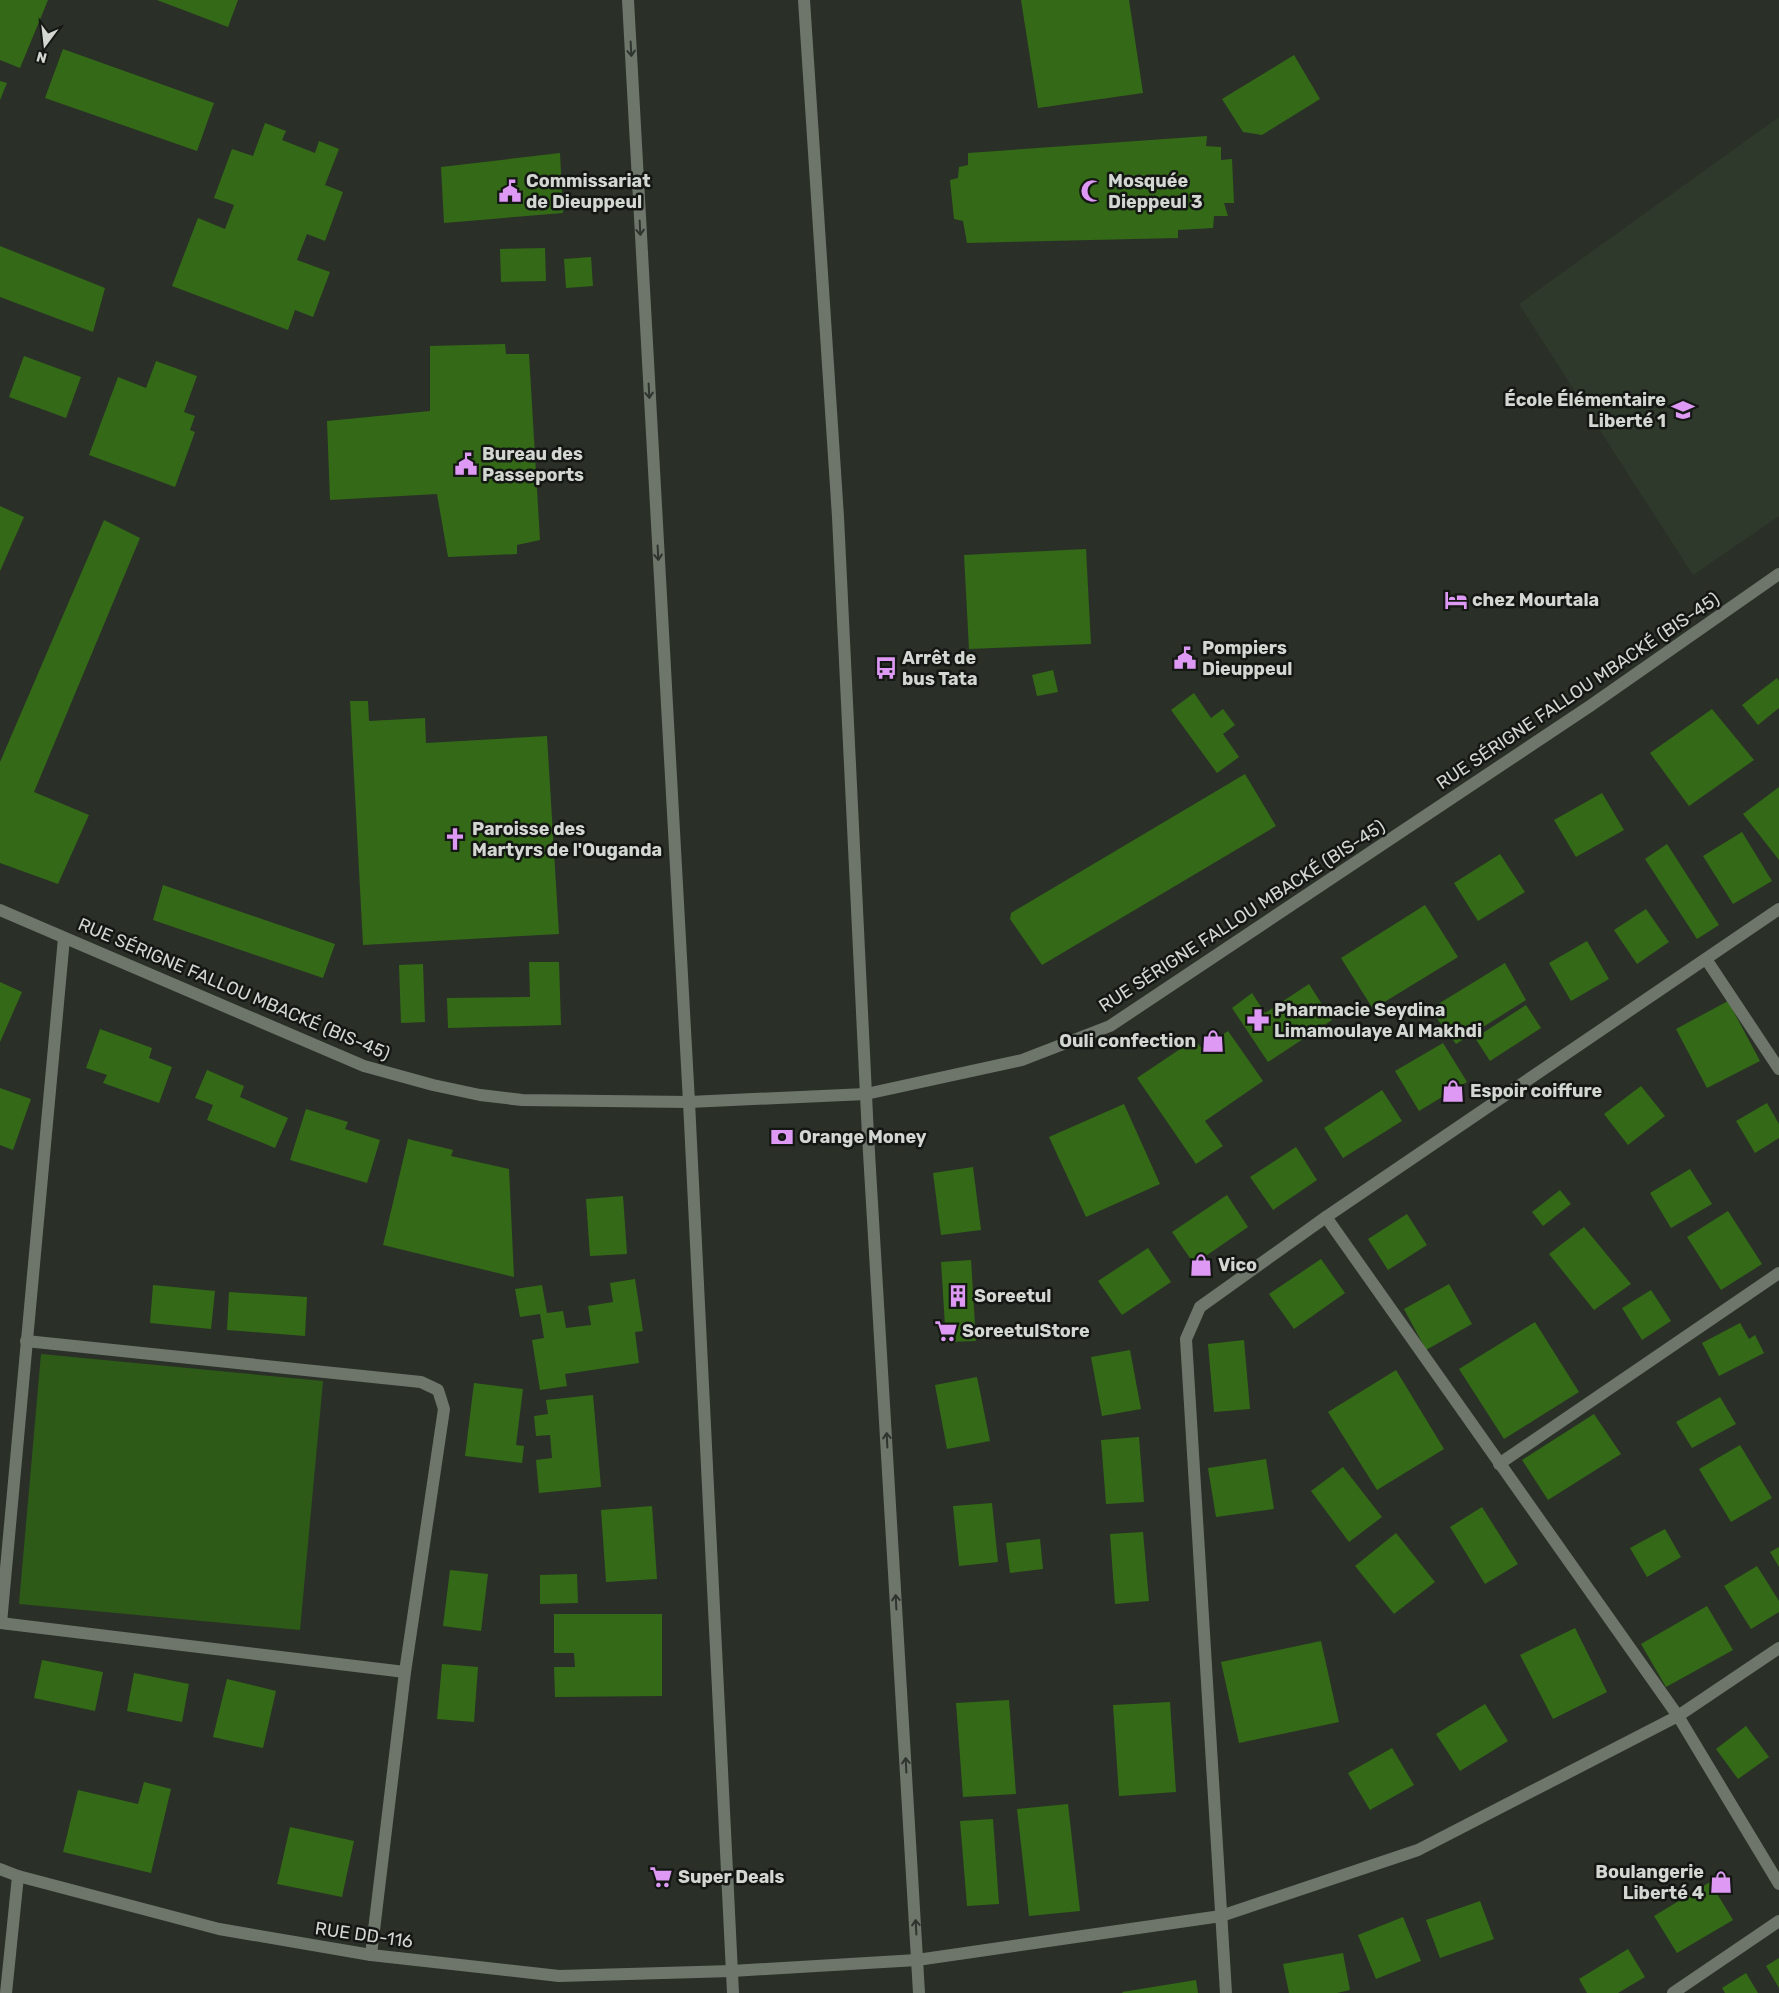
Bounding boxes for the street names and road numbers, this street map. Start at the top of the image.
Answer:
street label: RUE SÉRIGNE FALLOU MBACKÉ (BIS-45) [1432,588,1724,794]
street label: RUE SÉRIGNE FALLOU MBACKÉ (BIS-45) [1095,815,1389,1017]
street label: RUE SÉRIGNE FALLOU MBACKÉ (BIS-45) [75,913,393,1065]
street label: RUE DD-116 [314,1917,415,1953]

